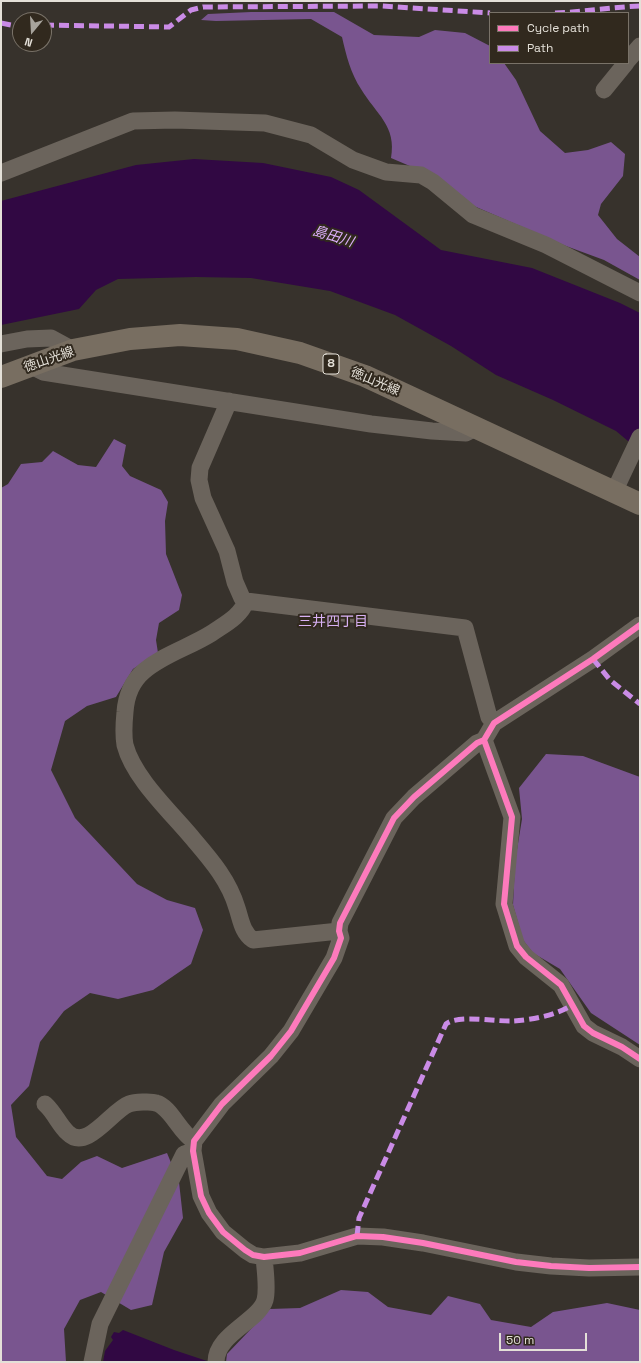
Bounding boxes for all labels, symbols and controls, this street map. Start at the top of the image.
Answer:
north arrow [12,12,52,52]
legend [489,12,629,64]
text: Cycle path [527,20,589,36]
text: N [23,35,34,50]
text: Path [527,40,553,56]
water label: 島田川 [310,223,356,251]
street label: 徳山光線 [22,344,76,376]
road number: 8 [323,354,339,374]
street label: 徳山光線 [348,365,402,399]
district label: 三井四丁目 [298,614,368,630]
scale bar [501,1325,589,1351]
text: 50 m [506,1332,534,1348]

